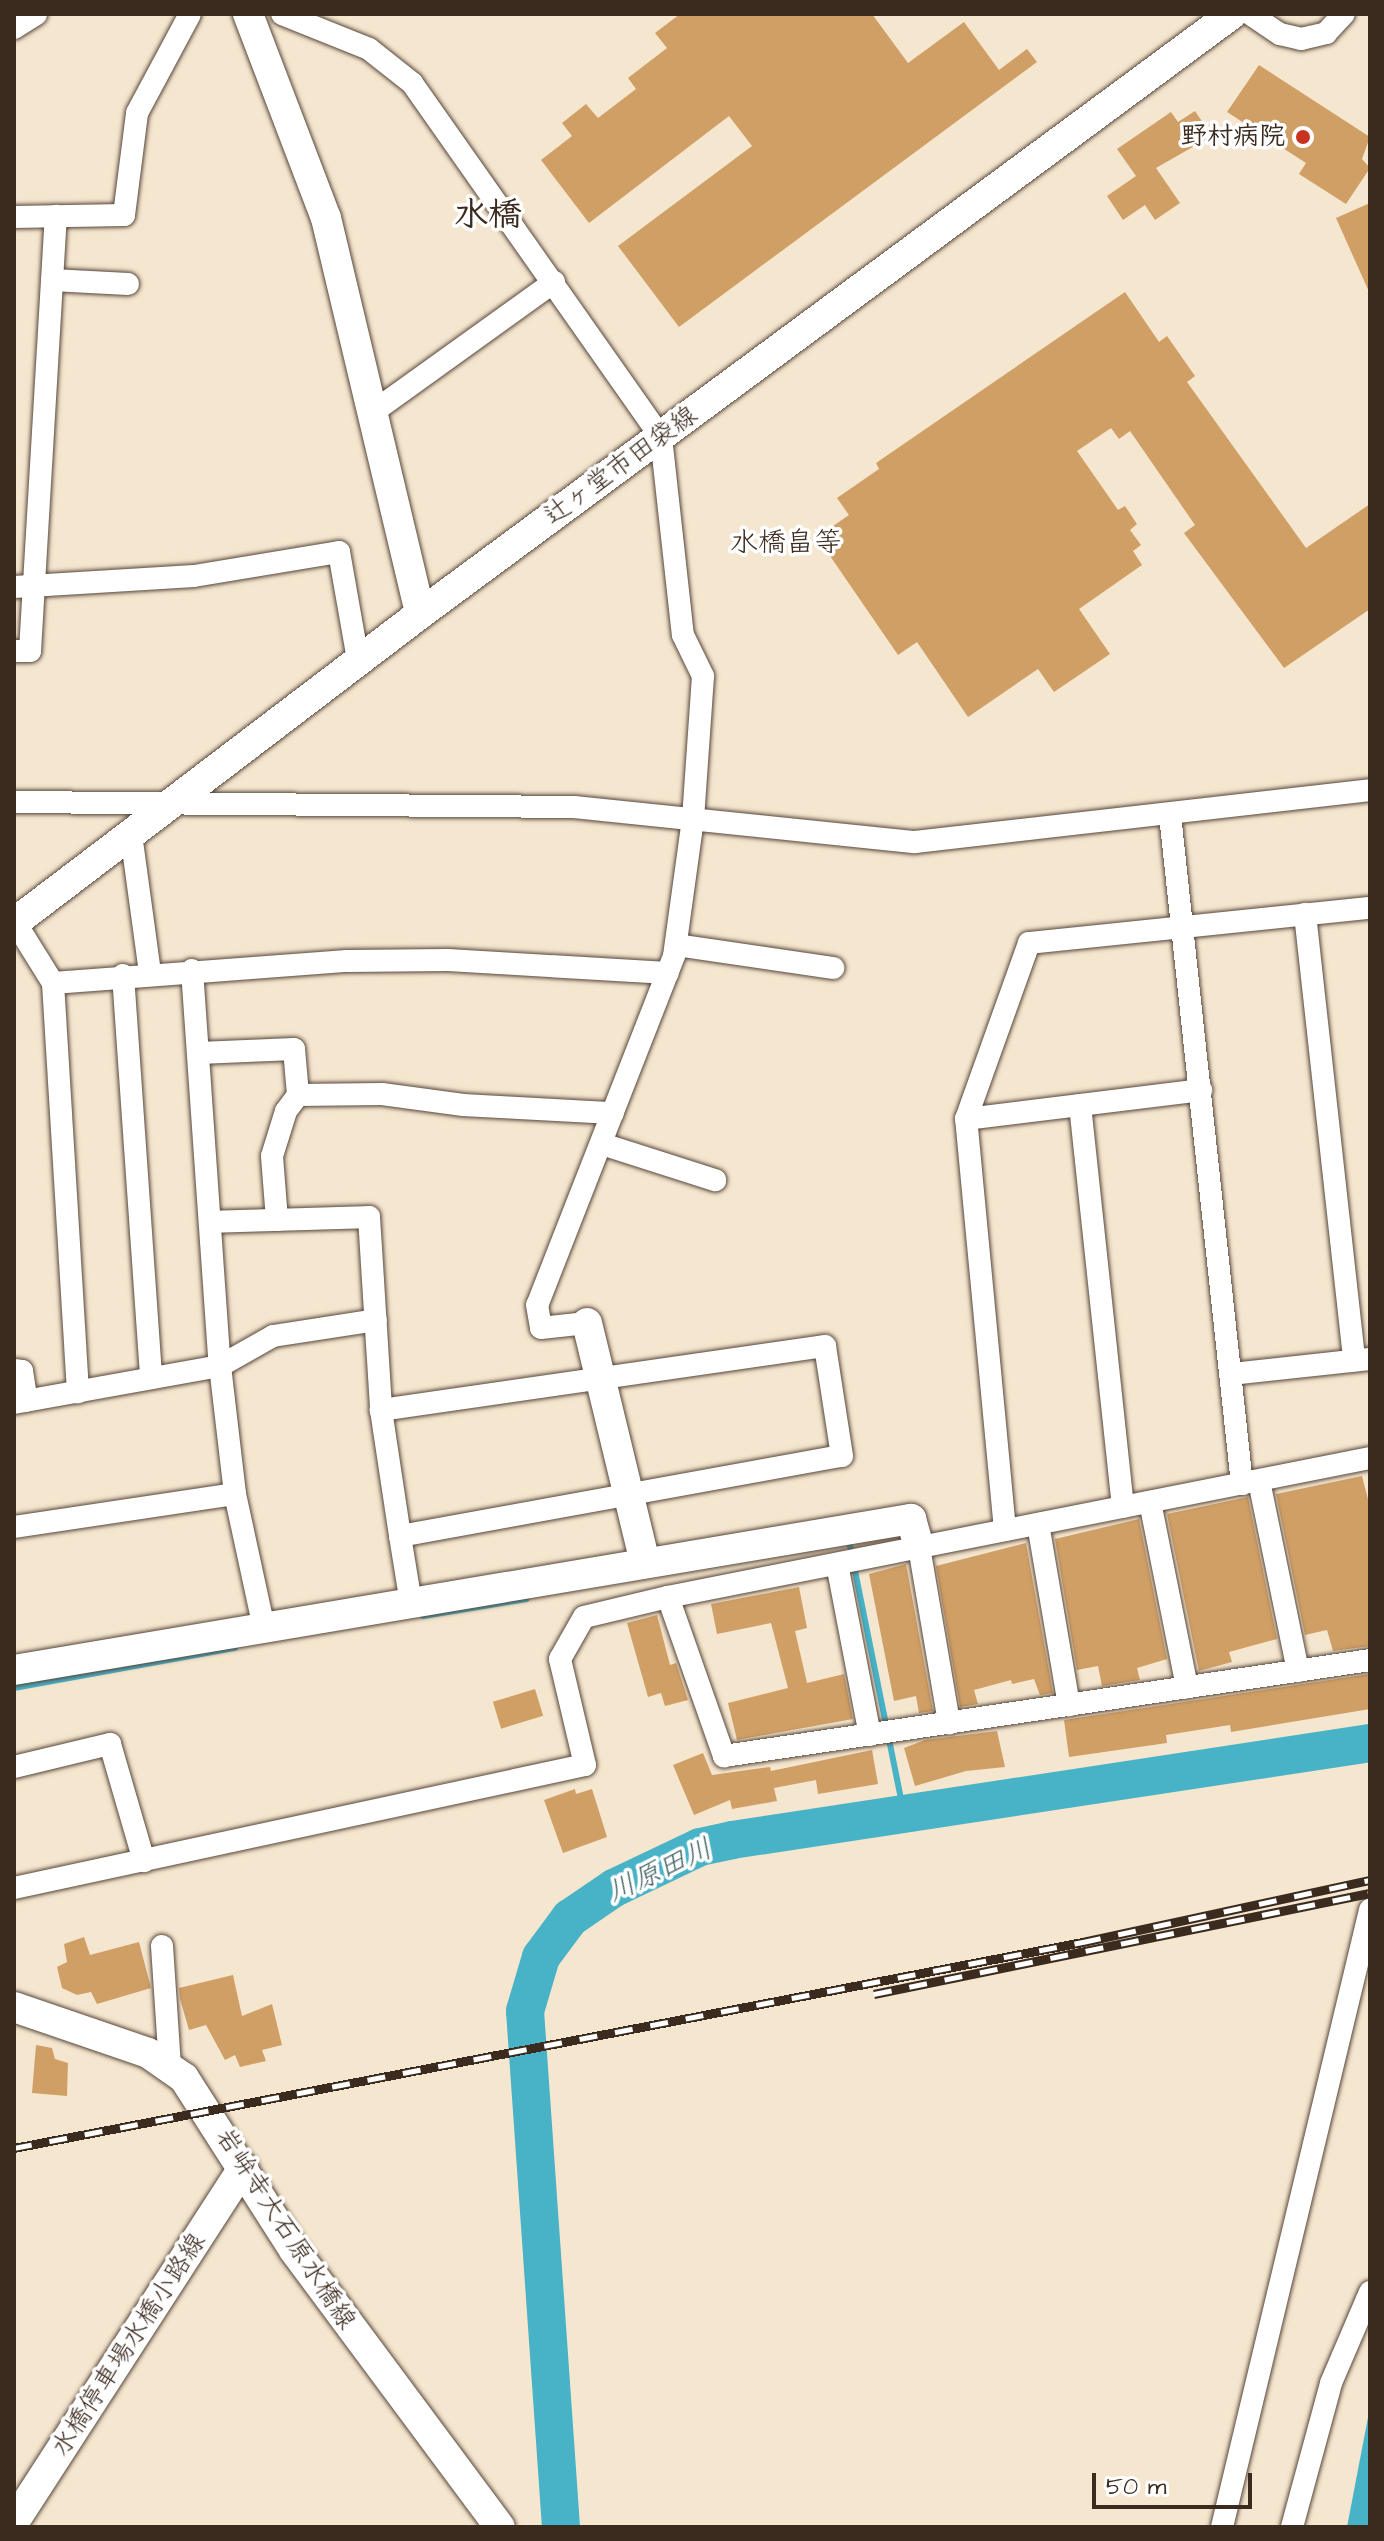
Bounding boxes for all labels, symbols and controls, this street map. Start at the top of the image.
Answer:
place label: 野村病院 [1181,121,1285,153]
marker: 野村病院 [1292,126,1314,148]
district label: 水橋 [454,196,522,236]
street label: 辻ヶ堂市田袋線 [538,400,704,532]
district label: 水橋畠等 [730,526,842,560]
water label: 川原田川 [602,1832,718,1910]
street label: 岩峅寺大石原水橋線 [208,2122,362,2336]
street label: 水橋停車場水橋小路線 [45,2227,213,2463]
scale bar [1096,2457,1256,2507]
text: 50 m [1106,2470,1166,2504]

